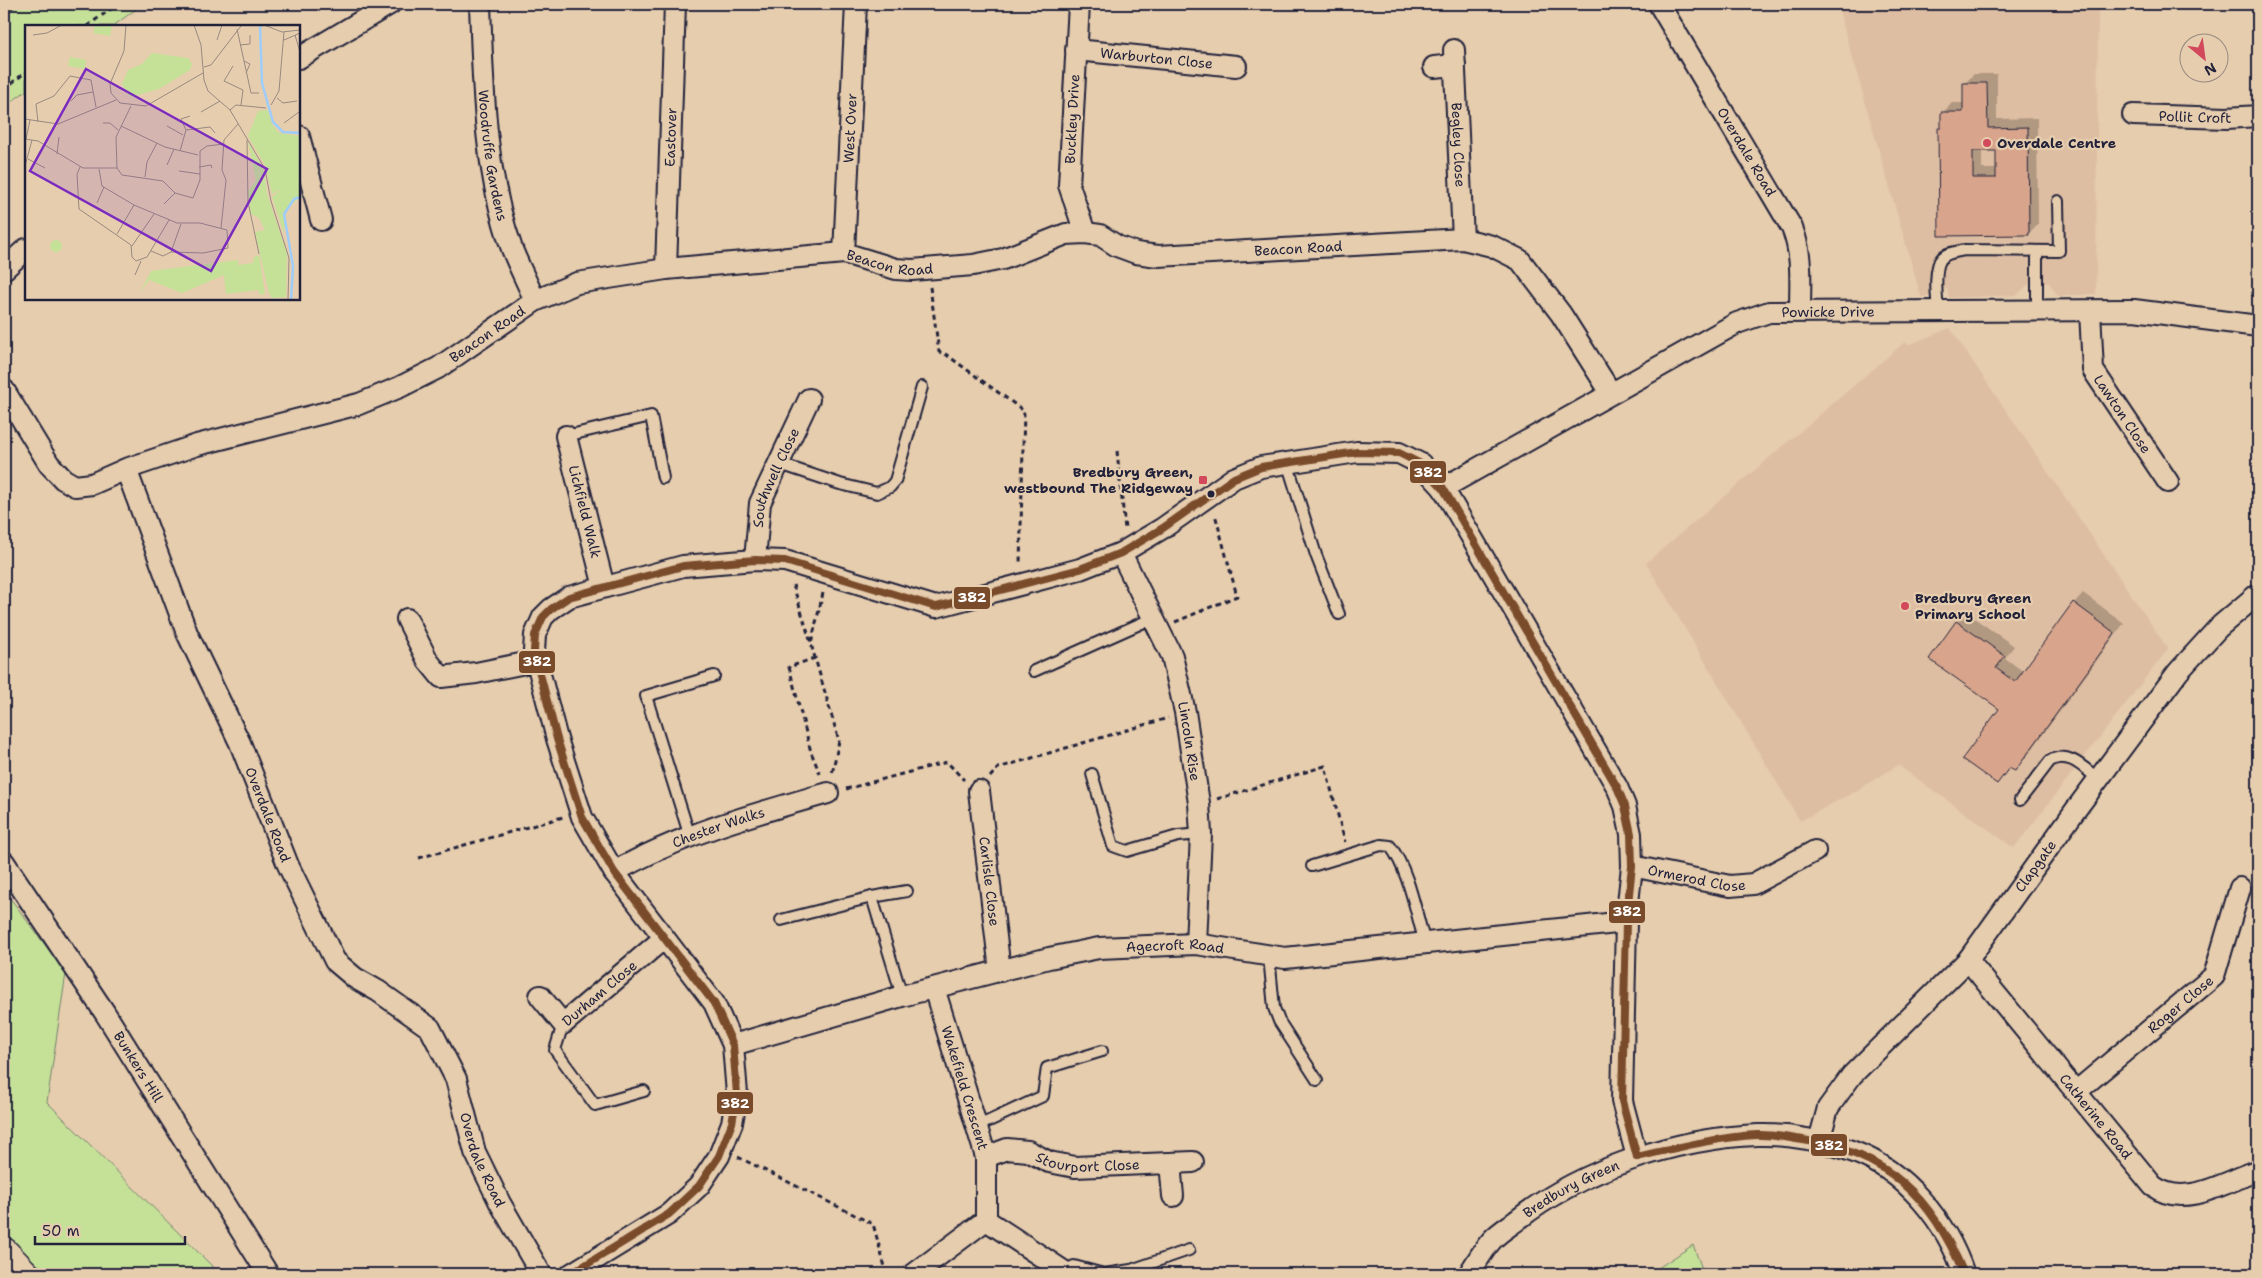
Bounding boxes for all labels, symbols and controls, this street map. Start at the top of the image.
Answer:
inset map [25,25,300,300]
north arrow [2180,32,2230,82]
street label: Warburton Close [1099,43,1214,73]
text: N [2201,59,2220,80]
street label: Buckley Drive [1061,74,1083,164]
street label: Woodruffe Gardens [475,89,512,223]
street label: West Over [839,92,861,164]
street label: Begley Close [1448,102,1470,188]
street label: Overdale Road [1713,104,1780,200]
street label: Eastover [660,107,680,167]
street label: Pollit Croft [2158,107,2232,127]
place label: Overdale Centre [1997,134,2116,152]
marker: Overdale Centre [1981,137,1993,149]
street label: Beacon Road [1254,237,1343,260]
street label: Beacon Road [844,245,934,279]
street label: Beacon Road [446,301,529,367]
street label: Powicke Drive [1781,302,1875,321]
street label: Lawton Close [2090,371,2155,457]
street label: Southwell Close [749,425,803,528]
line badge: 382 [1409,460,1447,484]
street label: Lichfield Walk [565,463,605,560]
place label: Bredbury Green, westbound The Ridgeway [1004,463,1193,497]
text: 382 [1413,463,1443,481]
marker: Bredbury Green, westbound The Ridgeway [1197,474,1209,486]
unlabelled marker [1206,489,1216,499]
line badge: 382 [953,586,991,610]
text: 382 [957,588,987,606]
place label: Bredbury Green Primary School [1915,589,2031,623]
marker: Bredbury Green Primary School [1899,600,1911,612]
line badge: 382 [518,650,556,674]
text: 382 [522,652,552,670]
street label: Lincoln Rise [1174,700,1205,782]
street label: Overdale Road [241,764,295,865]
street label: Chester Walks [670,803,767,852]
street label: Carlisle Close [975,836,1004,927]
street label: Clapgate [2011,836,2060,896]
street label: Ormerod Close [1646,860,1746,895]
line badge: 382 [1608,900,1646,924]
text: 382 [1612,902,1642,920]
street label: Agecroft Road [1125,935,1226,957]
street label: Durham Close [558,956,641,1030]
street label: Roger Close [2144,971,2217,1037]
street label: Wakefield Crescent [938,1024,992,1152]
street label: Bunkers Hill [110,1028,168,1106]
street label: Catherine Road [2056,1070,2136,1163]
line badge: 382 [716,1091,754,1115]
text: 382 [720,1094,750,1112]
street label: Overdale Road [456,1110,510,1210]
line badge: 382 [1810,1133,1848,1157]
text: 382 [1814,1136,1844,1154]
street label: Stourport Close [1033,1148,1140,1177]
street label: Bredbury Green [1519,1156,1622,1222]
scale bar [35,1213,185,1245]
text: 50 m [42,1221,80,1241]

